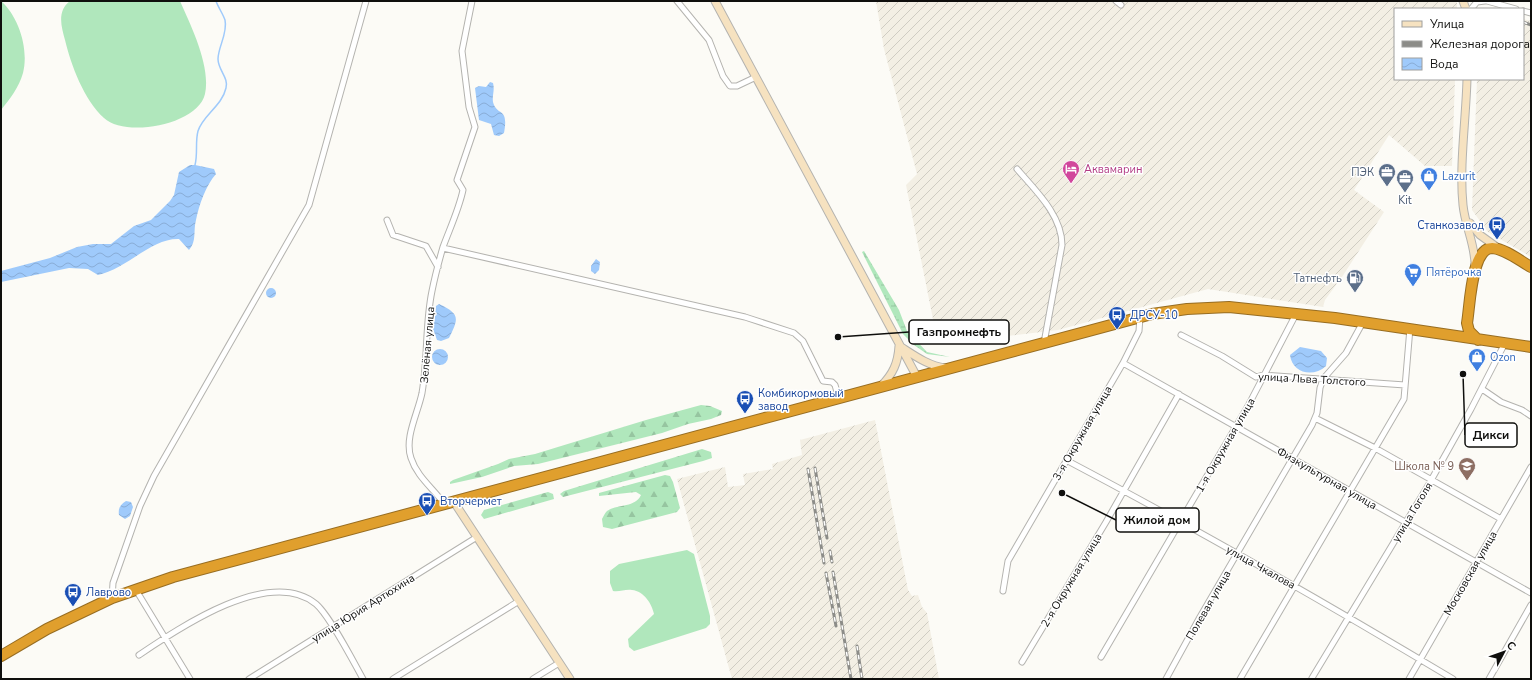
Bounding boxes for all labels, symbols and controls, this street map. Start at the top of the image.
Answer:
legend [1394,8,1524,80]
text: Улица [1429,16,1464,32]
text: Железная дорога [1430,36,1530,52]
text: Вода [1430,56,1458,72]
hotel icon: Аквамарин [1061,159,1081,184]
place label: Аквамарин [1084,162,1142,177]
office icon: ПЭК [1377,162,1397,187]
place label: ПЭК [1351,165,1374,180]
shop icon: Lazurit [1419,166,1439,191]
office icon: Kit [1395,168,1415,193]
place label: Lazurit [1442,169,1476,184]
place label: Kit [1398,193,1412,208]
bus stop icon: Станкозавод [1487,215,1507,240]
place label: Станкозавод [1417,218,1484,233]
supermarket icon: Пятёрочка [1403,262,1423,287]
place label: Пятёрочка [1426,265,1482,280]
fuel station icon: Татнефть [1345,268,1365,293]
place label: Татнефть [1293,271,1342,286]
bus stop icon: ДРСУ-10 [1107,305,1127,330]
street label: Зелёная улица [417,306,438,384]
place label: ДРСУ-10 [1130,308,1178,323]
callout: Газпромнефть [909,320,1009,344]
text: Газпромнефть [917,324,1002,340]
shop icon: Ozon [1467,347,1487,372]
place label: Ozon [1490,350,1516,365]
street label: улица Льва Толстого [1258,369,1366,390]
street label: 3-я Окружная улица [1049,383,1116,483]
place label: Комбикормовый завод [758,386,844,414]
bus stop icon: Комбикормовый завод [735,389,755,414]
street label: 1-я Окружная улица [1192,395,1259,495]
callout: Дикси [1465,423,1517,447]
text: Дикси [1473,427,1509,443]
street label: Физкультурная улица [1274,444,1380,513]
school or university icon: Школа № 9 [1457,456,1477,481]
place label: Школа № 9 [1394,459,1454,474]
street label: улица Гоголя [1389,479,1436,545]
bus stop icon: Вторчермет [417,491,437,516]
place label: Вторчермет [440,494,502,509]
callout: Жилой дом [1116,508,1199,532]
text: Жилой дом [1124,512,1190,528]
street label: Московская улица [1440,528,1501,618]
street label: 2-я Окружная улица [1037,531,1105,630]
street label: улица Чкалова [1223,542,1298,593]
street label: Полевая улица [1182,568,1234,643]
street label: улица Юрия Артюхина [309,571,418,646]
bus stop icon: Лаврово [63,582,83,607]
place label: Лаврово [86,585,131,600]
north arrow [1484,632,1524,672]
text: С [1503,638,1520,654]

